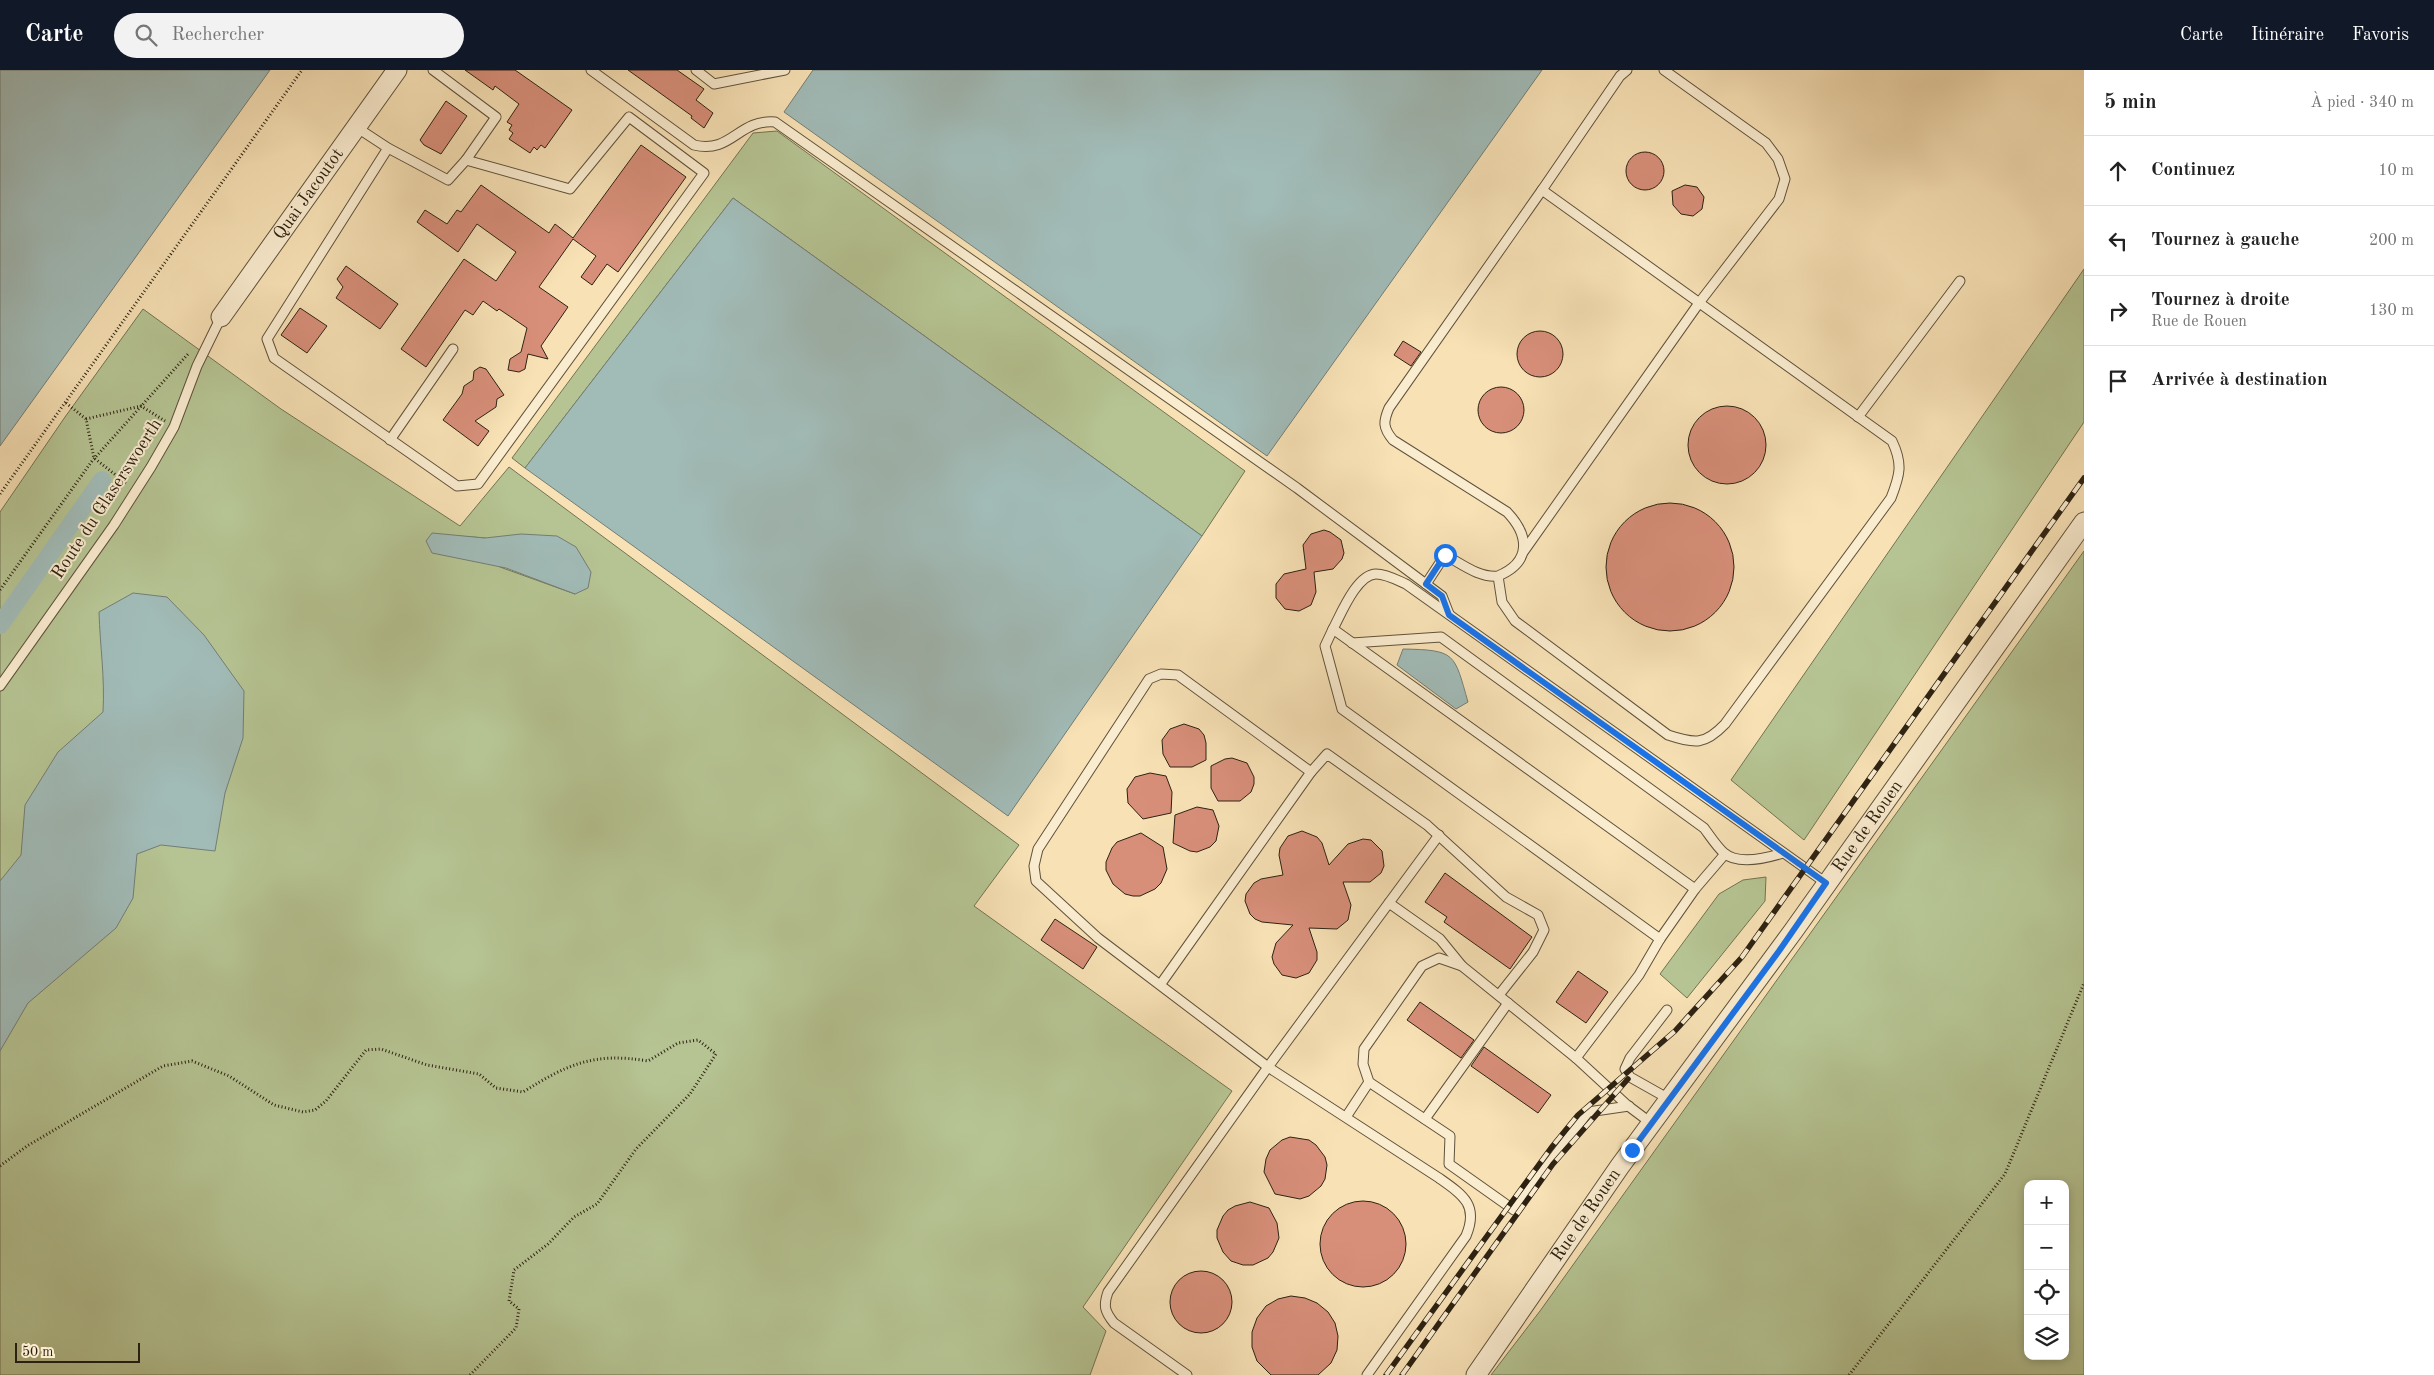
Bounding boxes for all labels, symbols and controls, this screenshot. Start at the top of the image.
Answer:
search box [114,13,464,58]
icon: search [132,21,160,49]
text: Carte [25,23,84,47]
text: Rechercher [172,26,264,45]
text: Carte [2180,26,2223,44]
text: Itinéraire [2251,26,2324,44]
text: Favoris [2352,26,2409,44]
text: 5 min [2104,92,2157,113]
text: À pied · 340 m [2311,95,2414,111]
street label: Quai Jacoutot [270,145,347,243]
icon: ahead [2104,157,2132,185]
text: Continuez [2151,161,2235,180]
text: 10 m [2378,163,2414,179]
icon: left [2104,227,2132,255]
text: Tournez à gauche [2151,231,2299,250]
text: 200 m [2369,233,2414,249]
text: Tournez à droite [2151,291,2290,310]
icon: right [2104,297,2132,325]
text: 130 m [2369,303,2414,319]
text: Rue de Rouen [2151,314,2247,330]
icon: arrive [2104,367,2132,395]
text: Arrivée à destination [2151,371,2327,390]
street label: Route du Glaserswoerth [49,416,166,582]
route start [1434,544,1457,567]
street label: Rue de Rouen [1829,777,1906,876]
route end [1621,1139,1644,1162]
street label: Rue de Rouen [1548,1165,1624,1265]
map controls [2024,1180,2069,1360]
button: + [2024,1180,2069,1225]
button: − [2024,1225,2069,1270]
button: locate [2024,1270,2069,1315]
button: layers [2024,1315,2069,1360]
scale bar [15,1340,140,1363]
text: 50 m [22,1345,53,1359]

